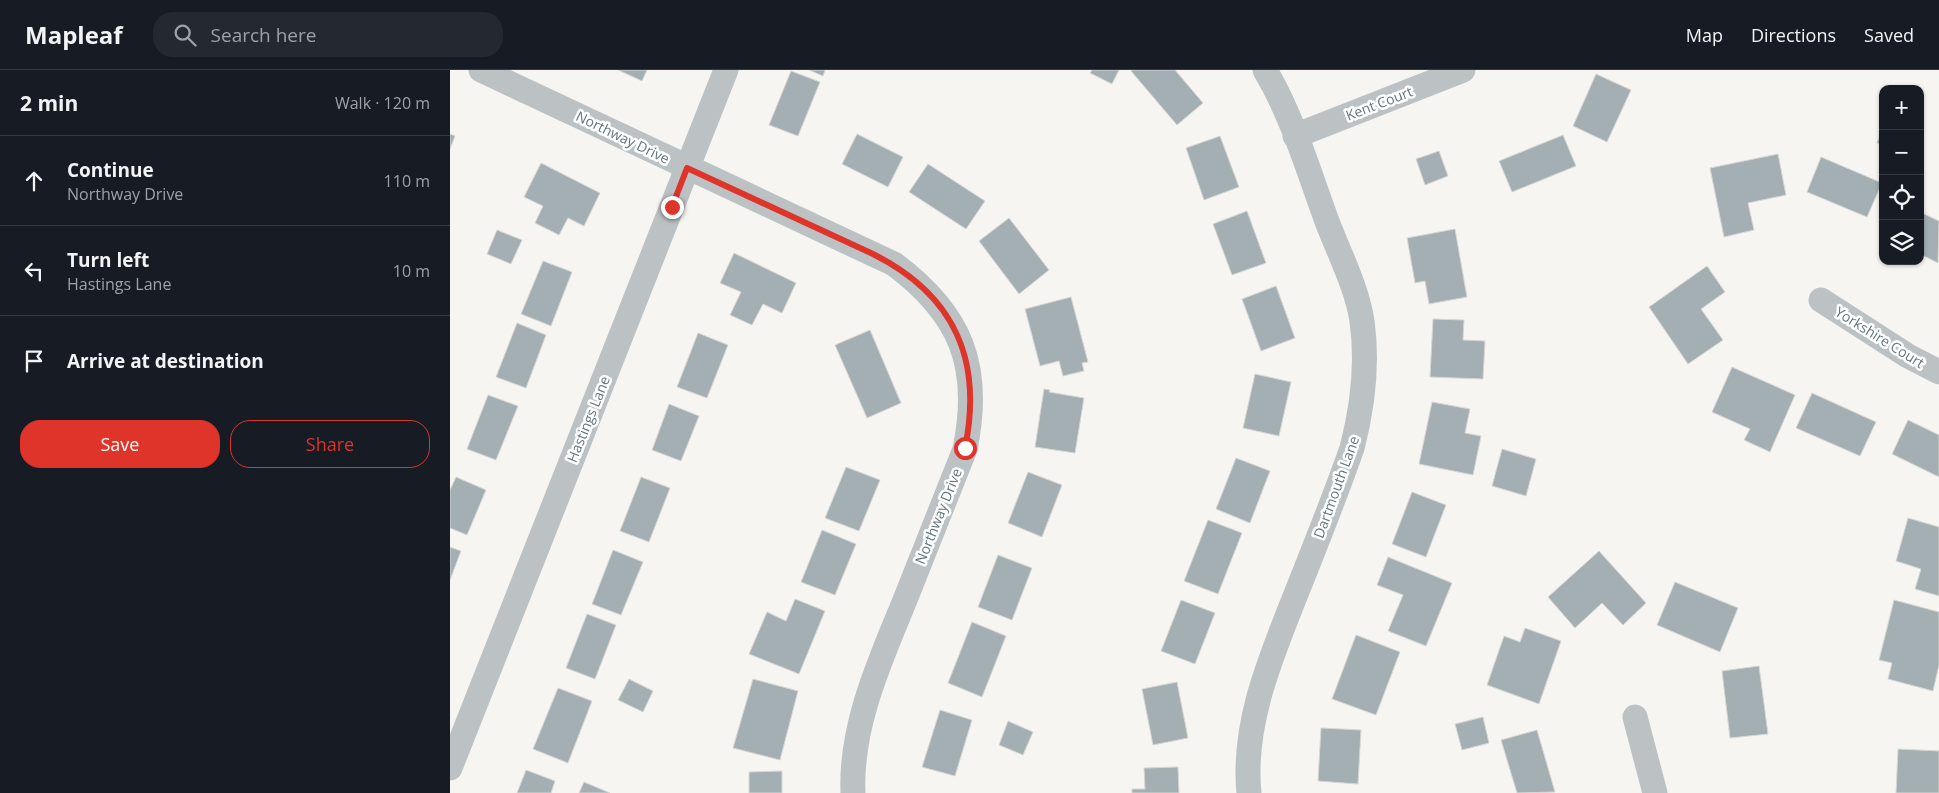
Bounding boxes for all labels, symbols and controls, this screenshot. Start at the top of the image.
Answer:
search box [153,12,503,57]
text: Mapleaf [25,18,123,51]
icon: search [171,21,199,49]
text: Search here [211,22,316,48]
text: Map [1686,23,1723,47]
text: Directions [1751,23,1836,47]
text: Saved [1864,23,1914,47]
street label: Kent Court [1343,82,1415,124]
map controls [1879,85,1924,265]
button: + [1879,85,1924,130]
text: 2 min [20,89,78,117]
text: Walk · 120 m [335,92,430,114]
street label: Northway Drive [573,106,673,168]
button: − [1879,130,1924,175]
text: Continue [67,157,154,183]
icon: ahead [20,167,48,195]
text: 110 m [384,170,430,192]
button: locate [1879,175,1924,220]
text: Northway Drive [67,183,183,205]
route end [661,196,684,219]
button: layers [1879,220,1924,265]
text: Turn left [67,247,149,273]
icon: left [20,257,48,285]
text: 10 m [393,260,430,282]
text: Hastings Lane [67,273,171,295]
street label: Yorkshire Court [1832,302,1928,372]
icon: arrive [20,347,48,375]
text: Arrive at destination [67,348,264,374]
street label: Hastings Lane [562,373,614,465]
button: Save [20,420,220,468]
button: Share [230,420,430,468]
street label: Dartmouth Lane [1309,433,1363,541]
route start [954,437,977,460]
street label: Northway Drive [910,465,966,567]

